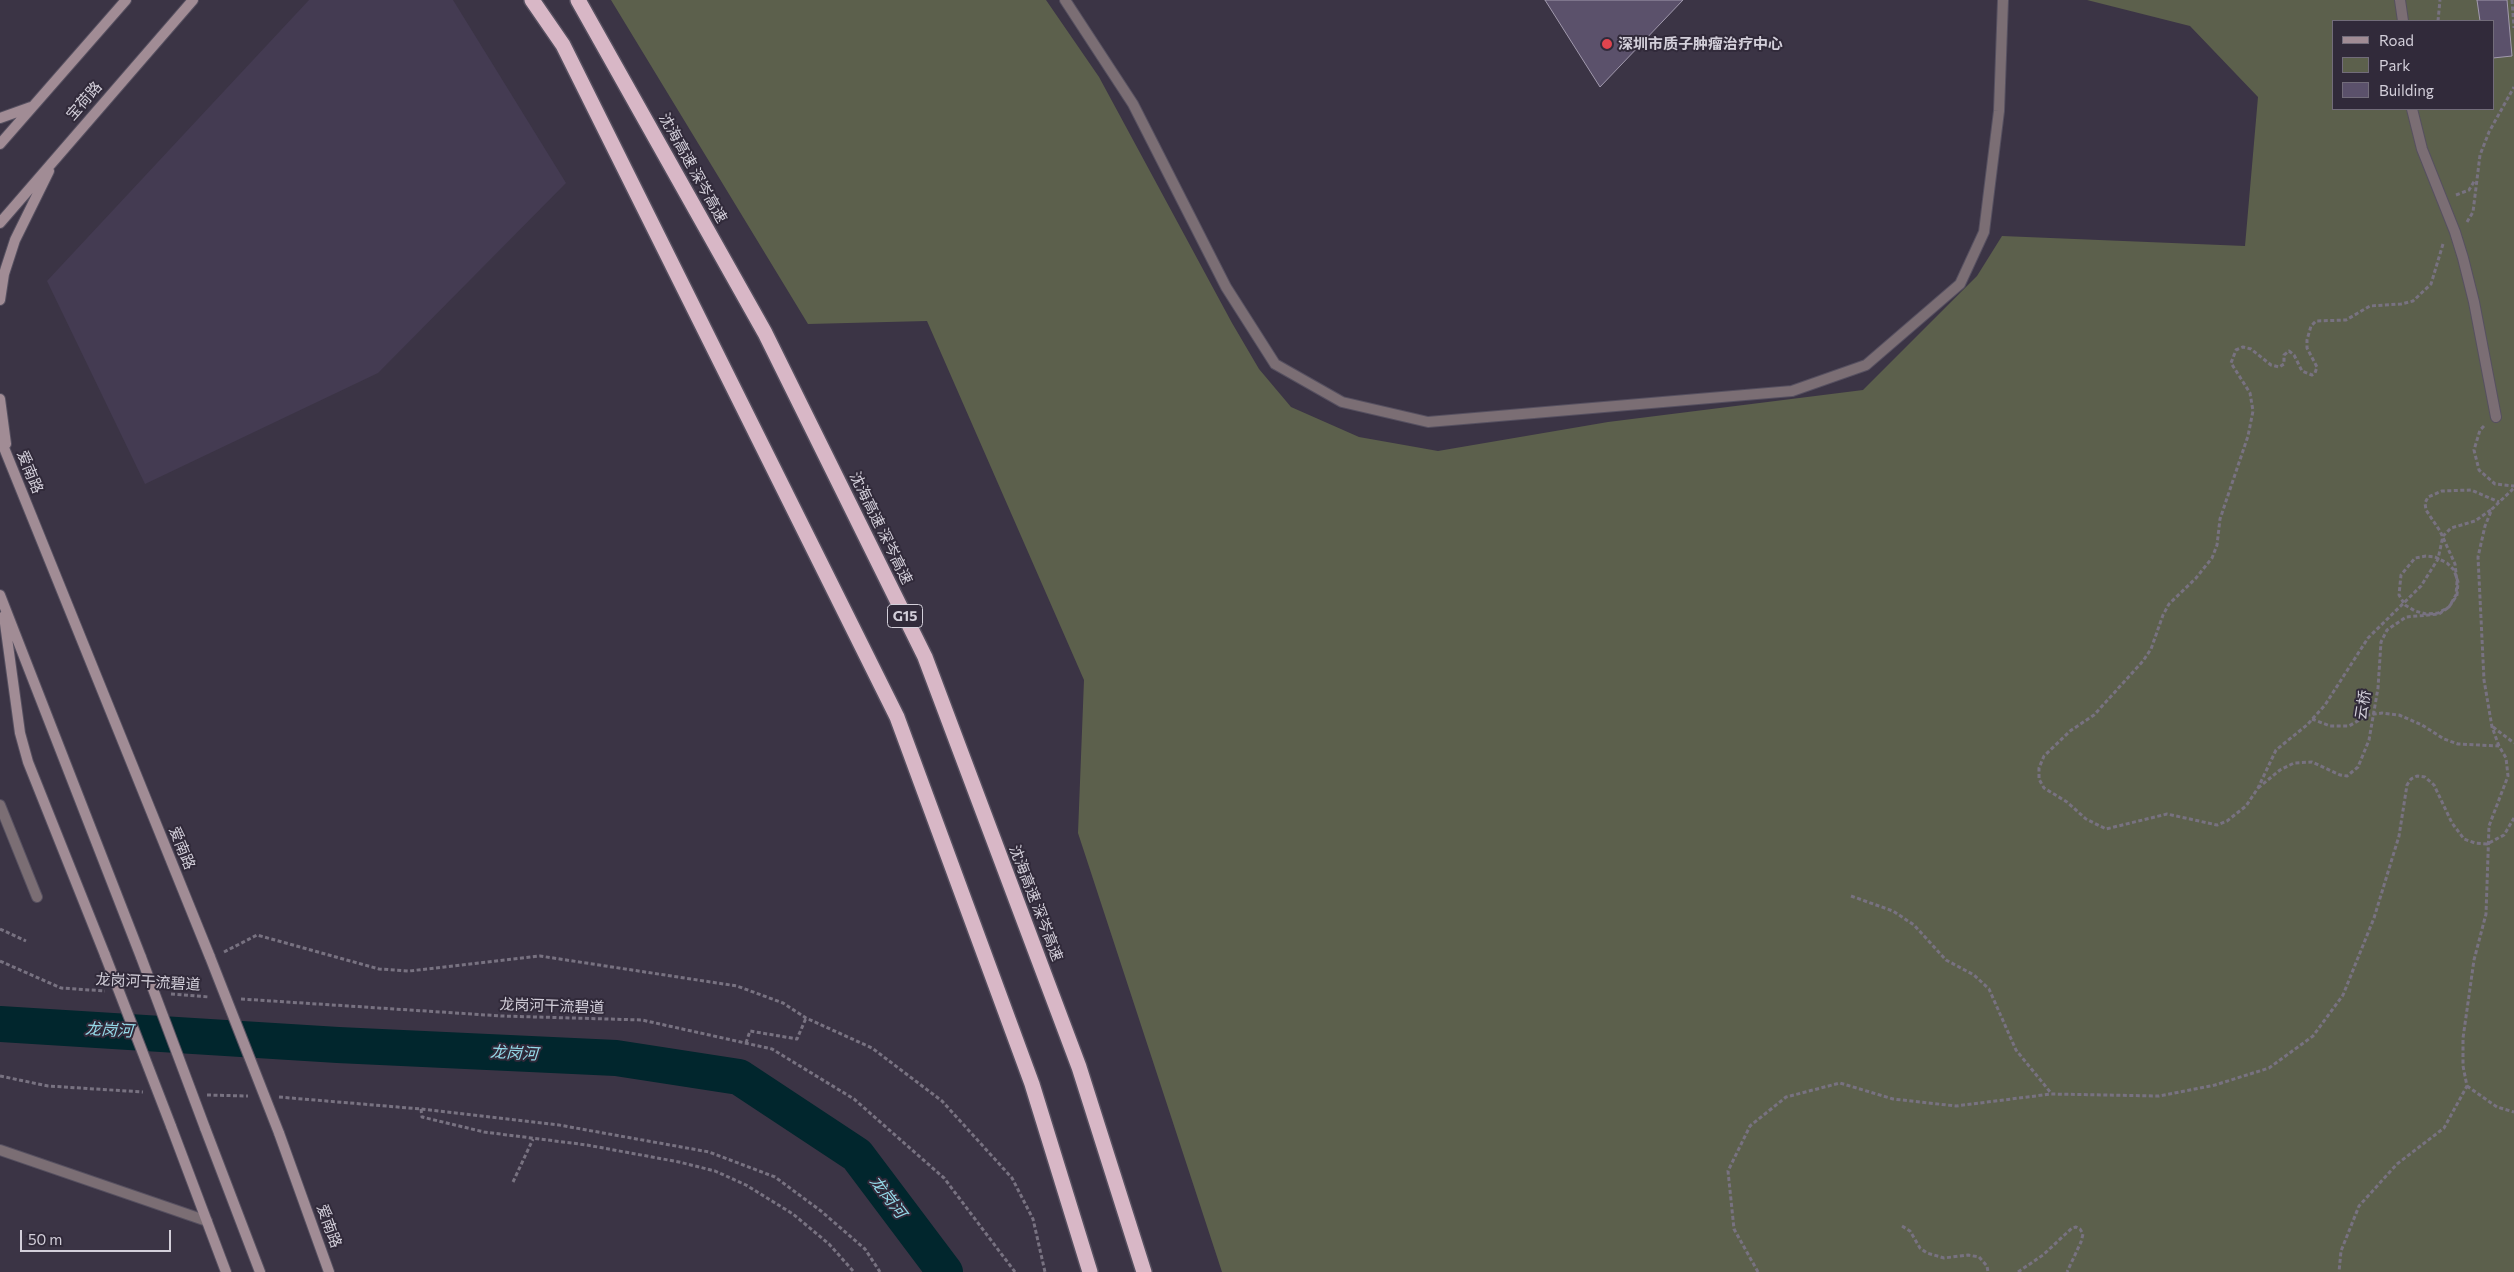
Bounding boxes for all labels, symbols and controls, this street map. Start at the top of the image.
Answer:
legend [2332,20,2494,110]
text: Road [2379,31,2414,49]
place label: 深圳市质子肿瘤治疗中心 [1618,35,1783,53]
marker: 深圳市质子肿瘤治疗中心 [1600,37,1614,51]
text: Park [2379,56,2410,74]
street label: 宝荷路 [62,78,106,124]
text: Building [2379,81,2434,99]
street label: 沈海高速 深岑高速 [655,110,731,226]
street label: 爱南路 [13,448,47,496]
street label: 沈海高速 深岑高速 [846,469,916,587]
road number: G15 [888,604,922,628]
street label: 云桥 [2352,689,2374,721]
street label: 爱南路 [165,824,199,872]
street label: 沈海高速 深岑高速 [1006,842,1066,964]
street label: 龙岗河干流碧道 [95,970,201,994]
street label: 龙岗河干流碧道 [499,995,605,1017]
water label: 龙岗河 [85,1019,133,1041]
water label: 龙岗河 [490,1042,538,1064]
water label: 龙岗河 [866,1172,910,1222]
street label: 爱南路 [313,1202,345,1250]
scale bar [22,1220,174,1252]
text: 50 m [28,1230,62,1248]

